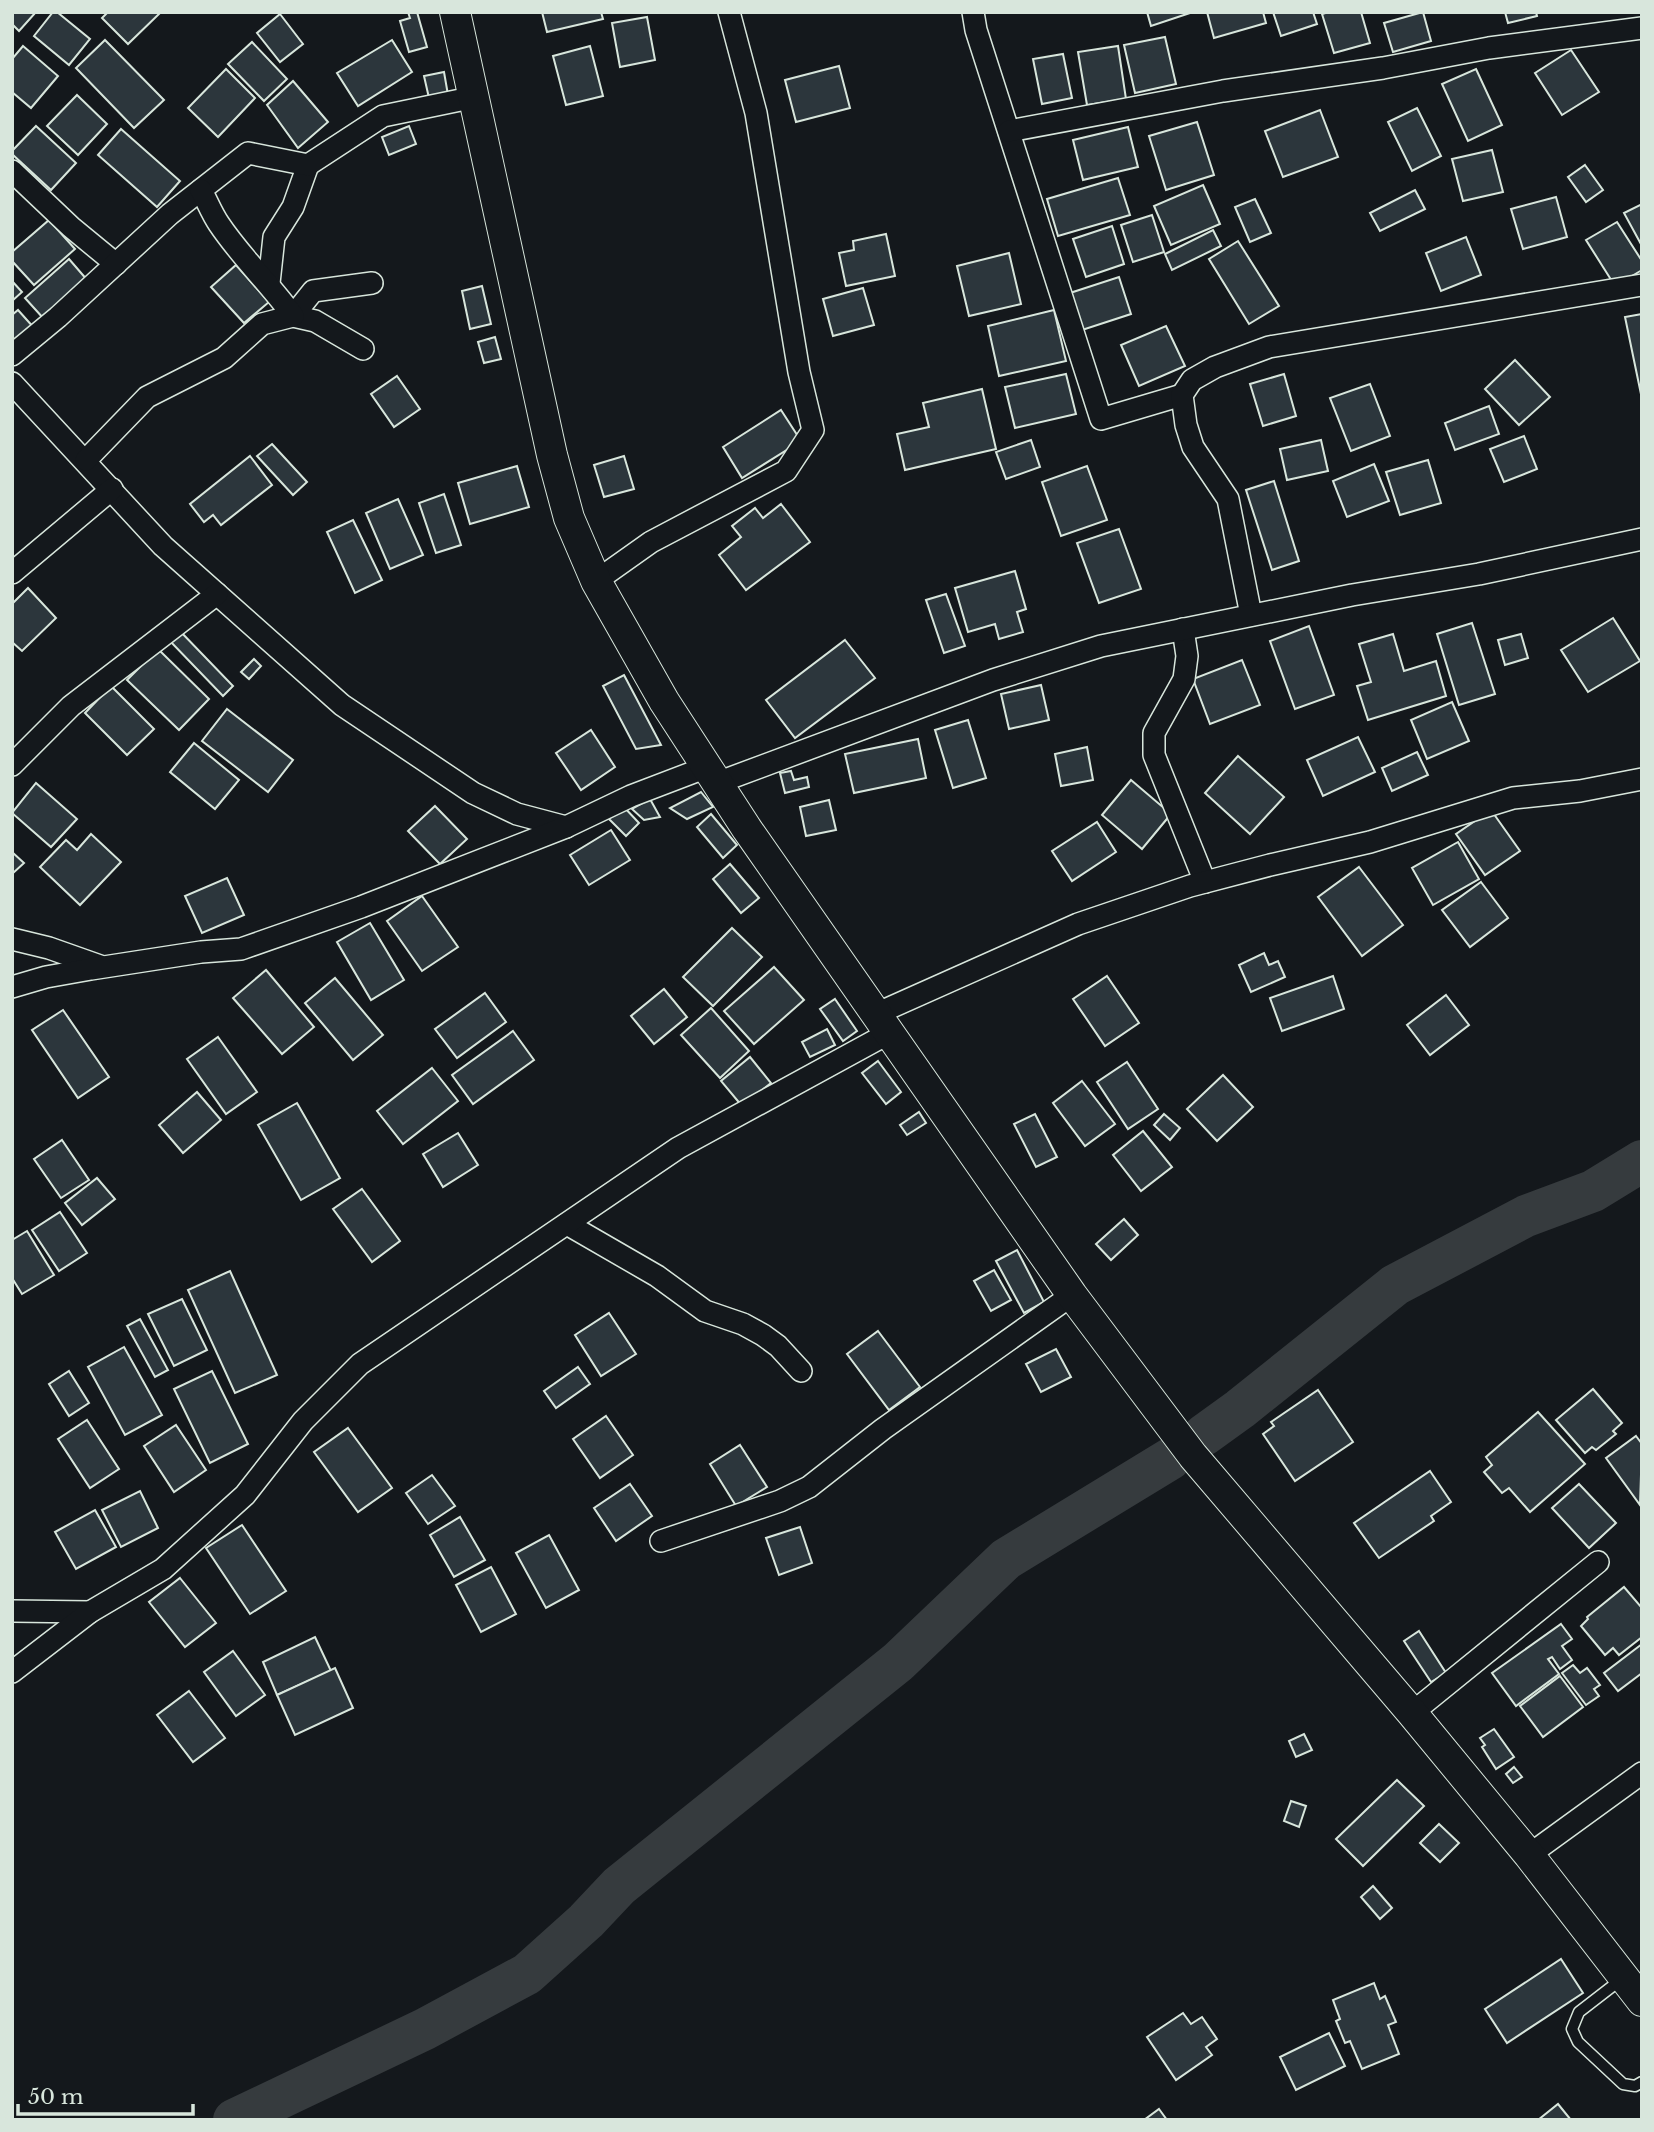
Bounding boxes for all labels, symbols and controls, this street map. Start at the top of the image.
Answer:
scale bar [18,2072,192,2116]
text: 50 m [28,2084,84,2110]

